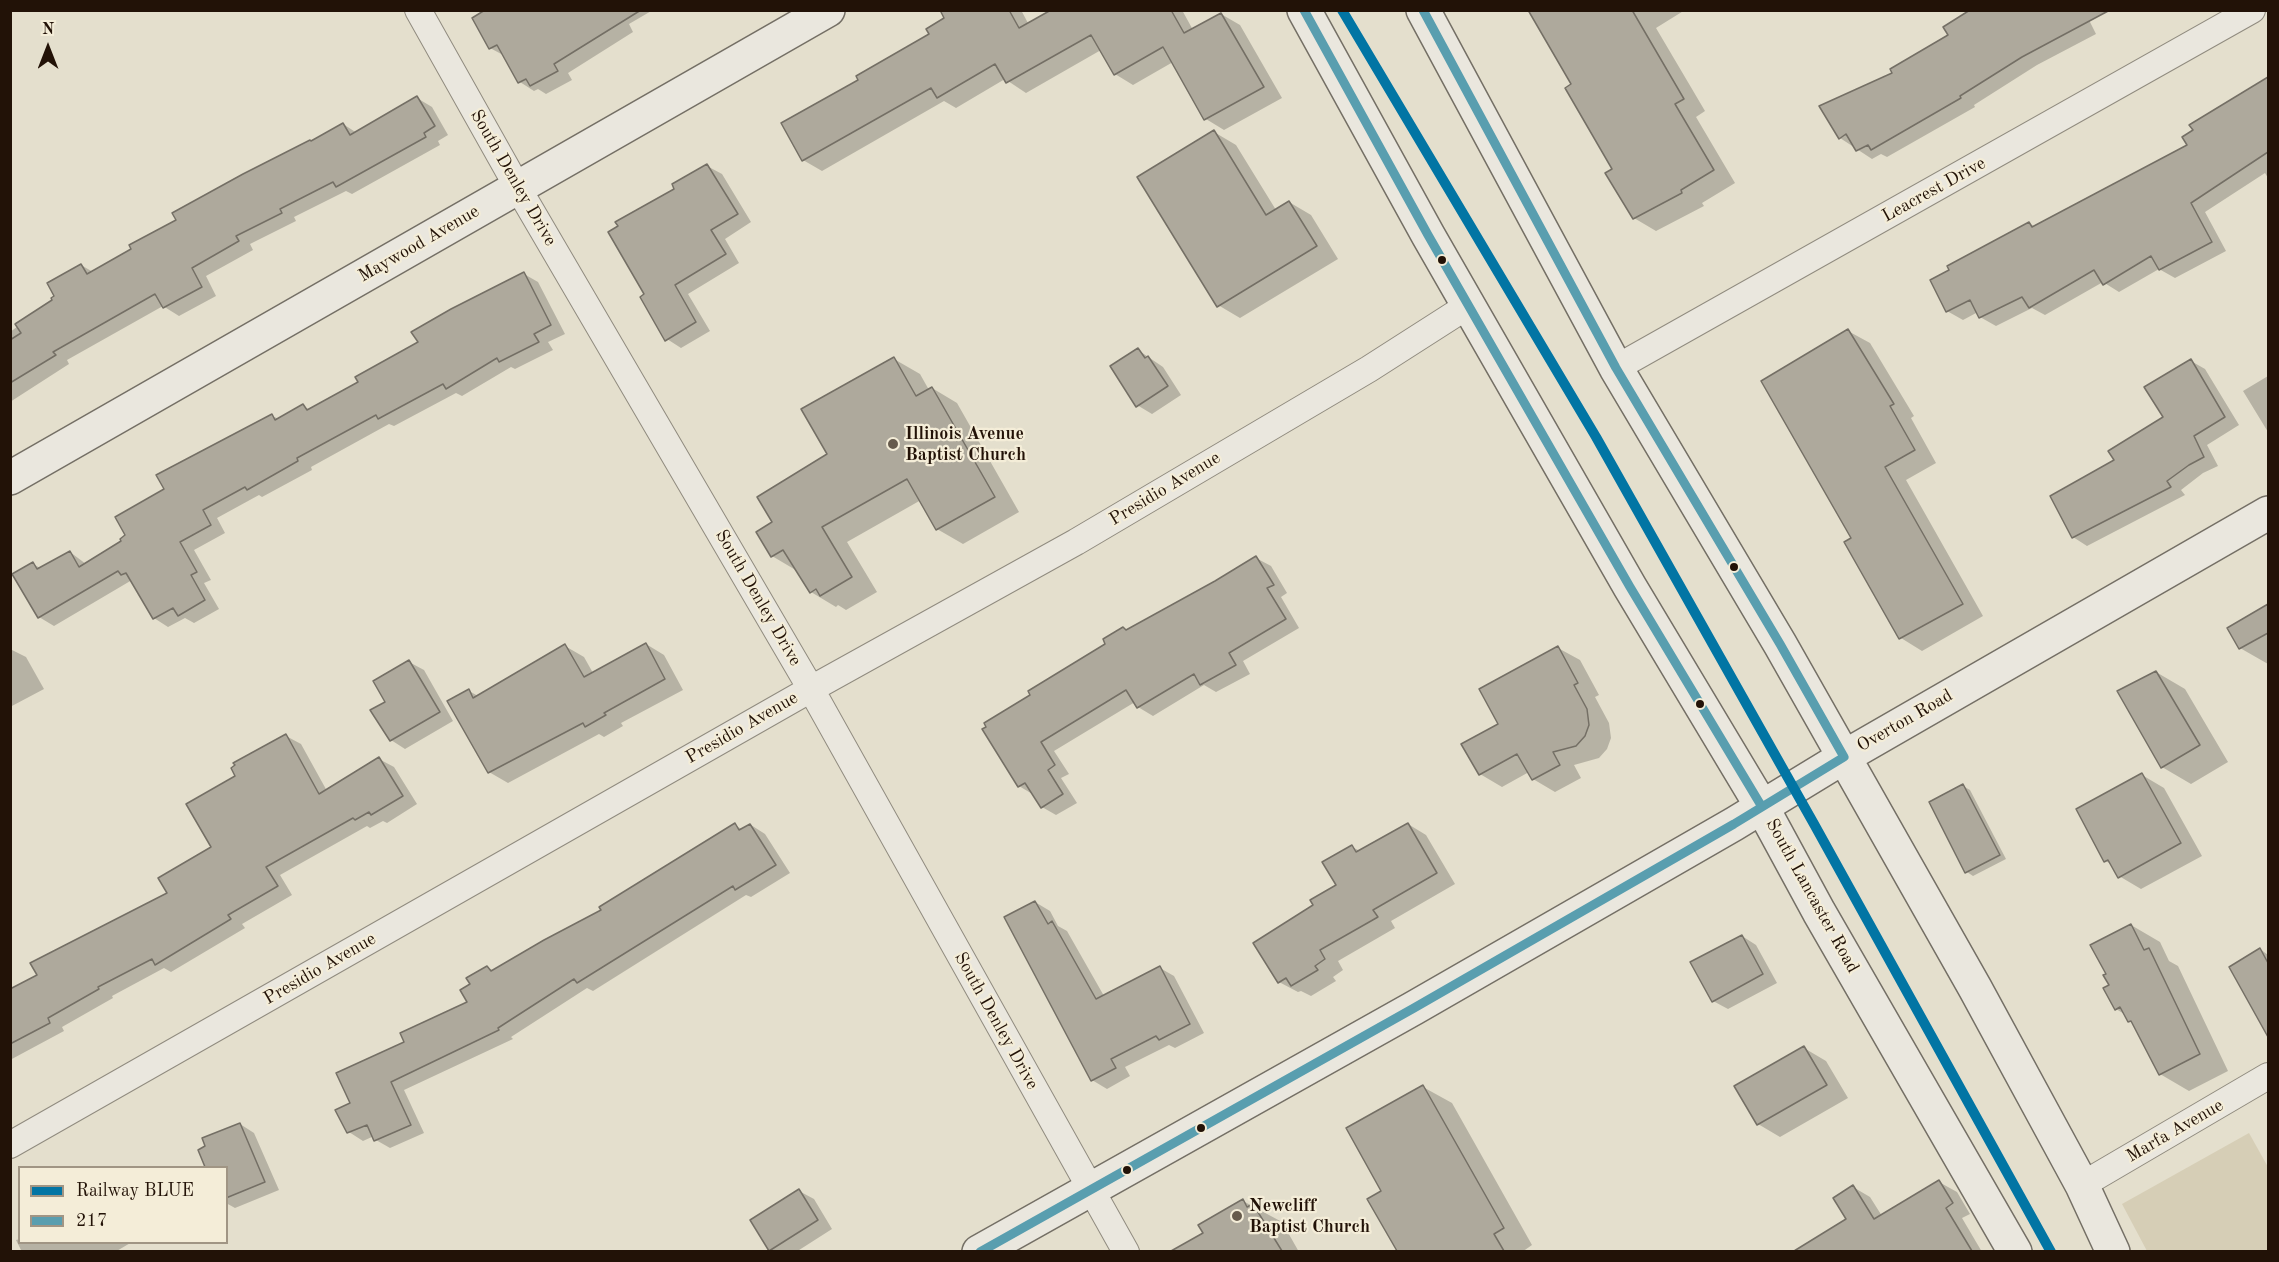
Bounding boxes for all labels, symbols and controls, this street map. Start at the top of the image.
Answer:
north arrow [18,18,78,78]
text: N [42,22,54,38]
street label: South Denley Drive [465,106,561,250]
street label: Leacrest Drive [1878,153,1990,227]
street label: Maywood Avenue [355,201,483,287]
unlabelled marker [1436,254,1448,266]
place label: Illinois Avenue Baptist Church [905,423,1026,466]
marker: Illinois Avenue Baptist Church [886,437,900,451]
street label: Presidio Avenue [1105,447,1225,531]
street label: South Denley Drive [710,526,806,670]
unlabelled marker [1728,561,1740,573]
street label: Overton Road [1853,685,1957,757]
street label: Presidio Avenue [682,687,802,769]
unlabelled marker [1694,698,1706,710]
street label: South Lancaster Road [1761,815,1863,977]
street label: Presidio Avenue [260,928,380,1010]
street label: South Denley Drive [949,948,1043,1094]
street label: Marfa Avenue [2123,1095,2227,1167]
unlabelled marker [1195,1122,1207,1134]
unlabelled marker [1121,1164,1133,1176]
legend [18,1166,228,1244]
text: Railway BLUE [76,1182,194,1200]
place label: Newcliff Baptist Church [1249,1195,1370,1238]
marker: Newcliff Baptist Church [1230,1209,1244,1223]
text: 217 [76,1212,107,1230]

